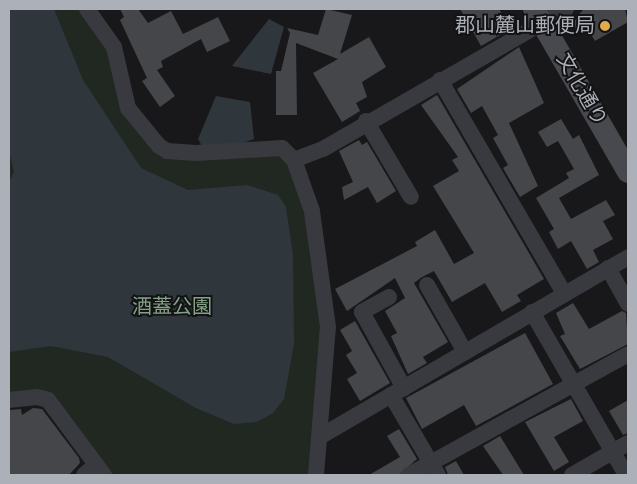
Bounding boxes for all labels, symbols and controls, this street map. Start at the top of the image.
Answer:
place label: 郡山麓山郵便局 [455,14,595,38]
marker: 郡山麓山郵便局 [599,20,611,32]
street label: 文化通り [551,49,611,131]
park label: 酒蓋公園 [132,295,212,319]

